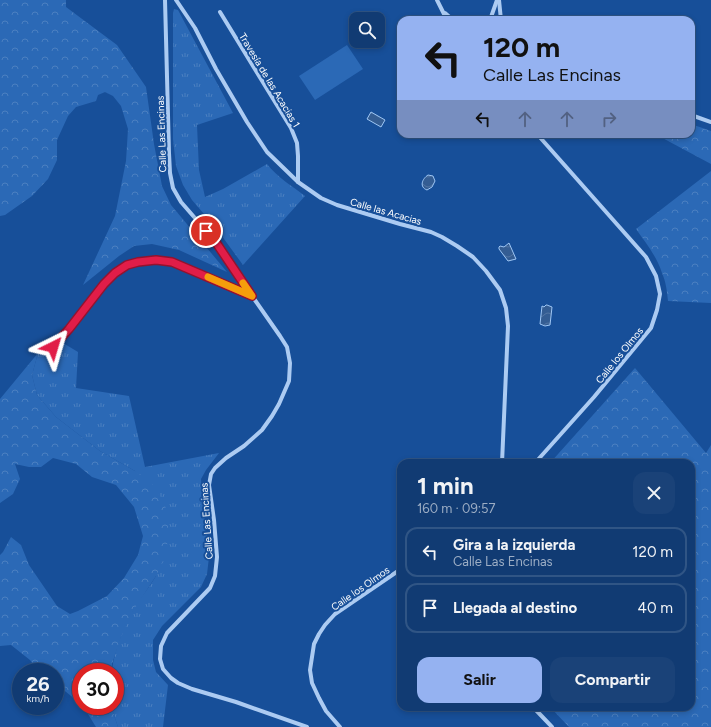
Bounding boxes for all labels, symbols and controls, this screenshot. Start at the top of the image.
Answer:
map controls [349,12,385,48]
button: search [349,12,385,48]
text: 120 m [483,30,560,64]
street label: Travesía de las Acacias 1 [236,31,303,130]
icon: left [417,32,469,84]
text: Calle Las Encinas [483,64,621,86]
street label: Calle Las Encinas [154,95,169,173]
icon: left [472,108,494,130]
icon: ahead [514,108,536,130]
icon: ahead [556,108,578,130]
icon: right [598,108,620,130]
street label: Calle las Acacias [349,195,423,228]
pin [189,214,223,248]
icon: arrive [195,220,217,242]
street label: Calle los Olmos [593,324,646,386]
position arrow [32,326,74,368]
text: 1 min [417,471,474,500]
button: close [633,472,675,514]
street label: Calle Las Encinas [197,482,216,560]
text: 160 m · 09:57 [417,501,496,516]
text: Gira a la izquierda [453,536,575,554]
icon: left [419,541,441,563]
text: 120 m [632,543,673,561]
text: Calle Las Encinas [453,554,553,569]
street label: Calle los Olmos [328,563,392,613]
icon: arrive [419,597,441,619]
text: Llegada al destino [453,599,577,617]
text: 40 m [638,599,673,617]
button: Salir [417,657,542,703]
button: Compartir [550,657,675,703]
speed limit sign: 30 [72,663,124,715]
text: 26 [26,672,50,696]
text: km/h [27,692,49,705]

